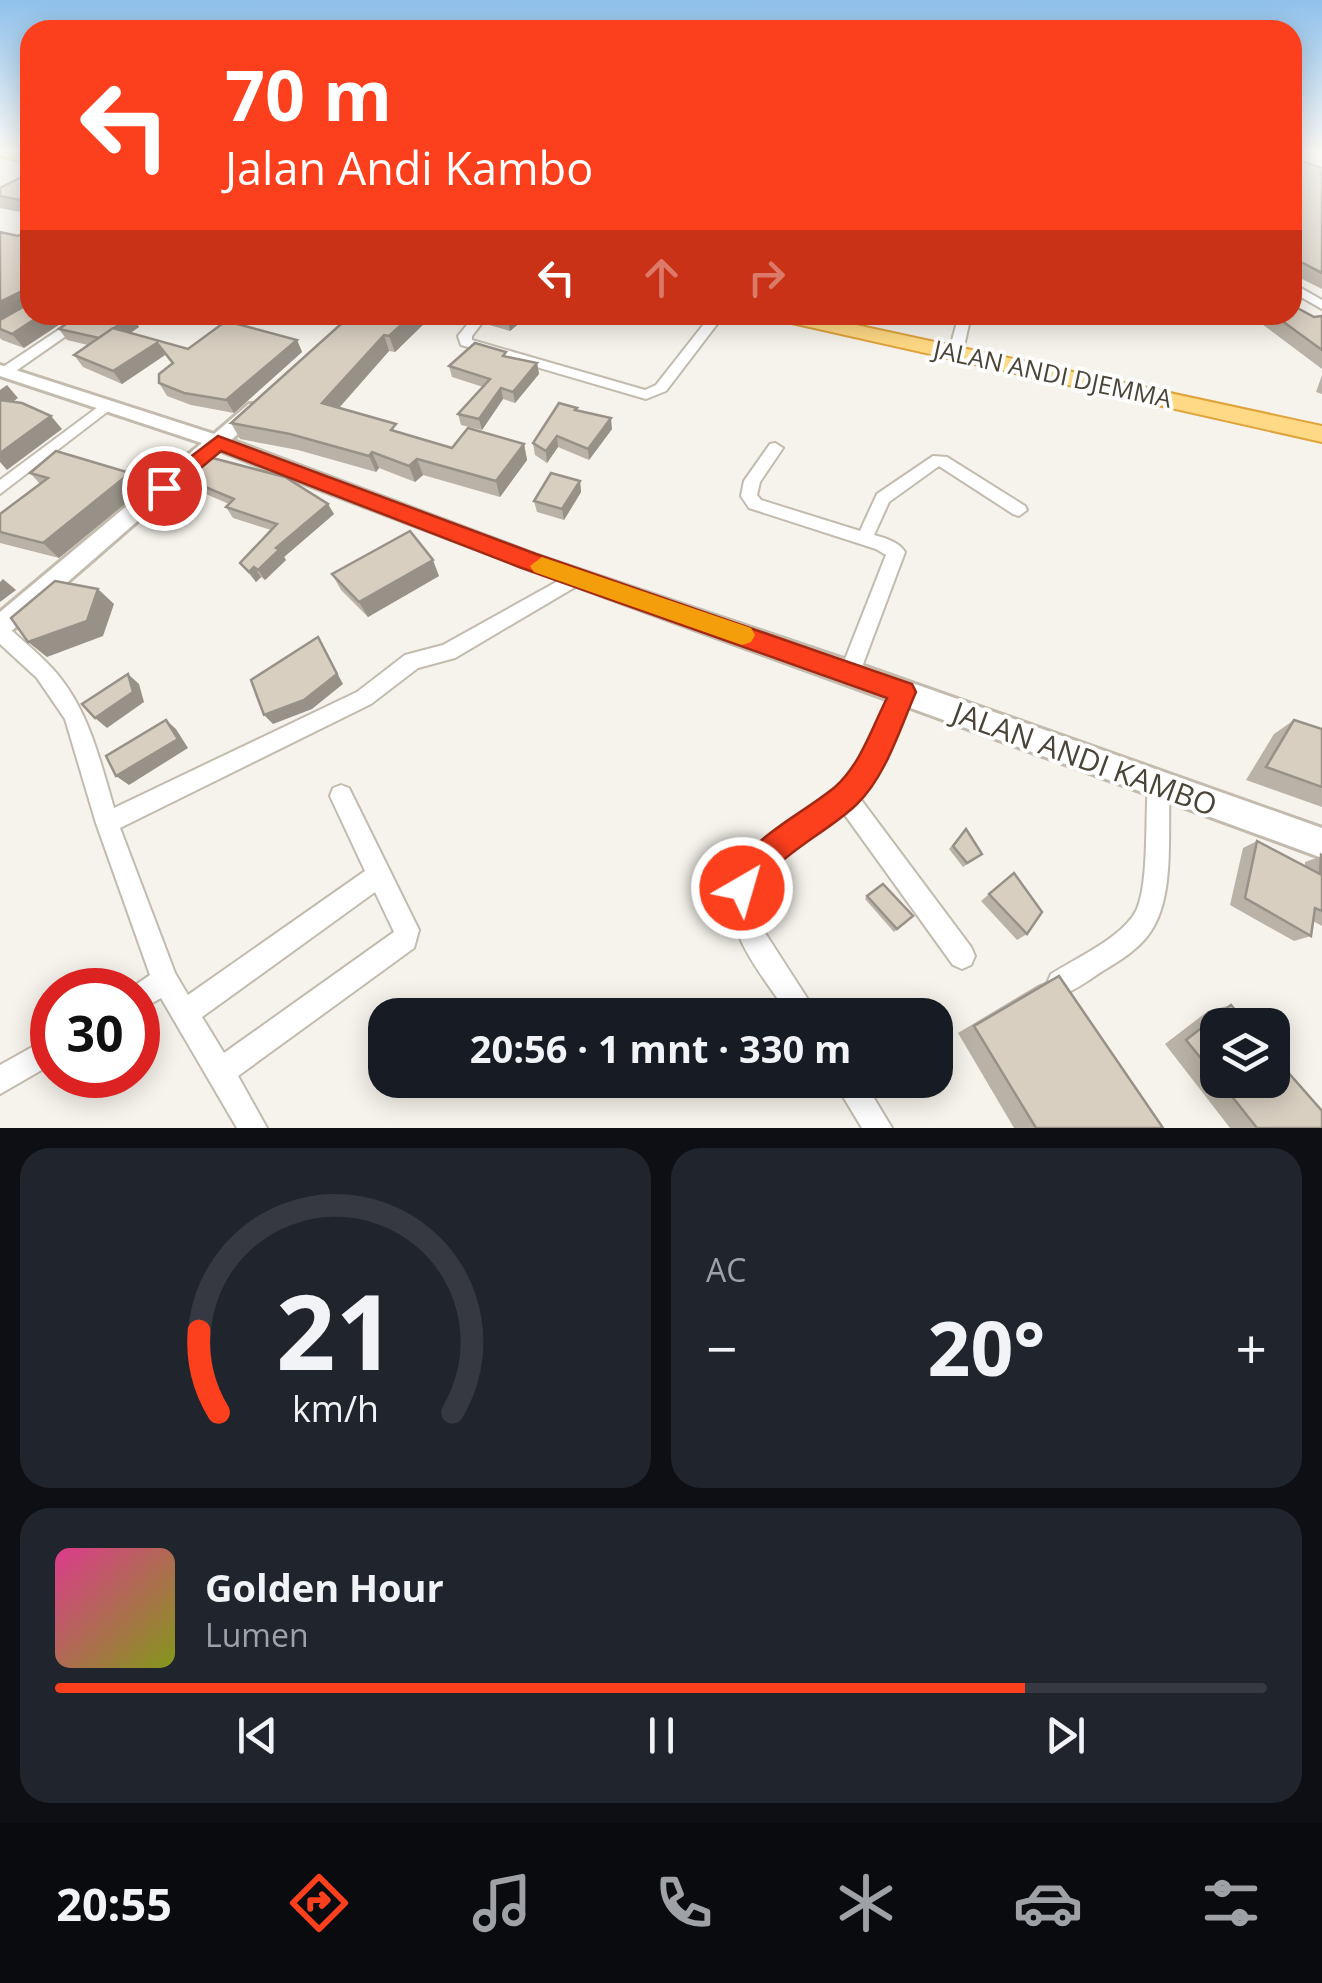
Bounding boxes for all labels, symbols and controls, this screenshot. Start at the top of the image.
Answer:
text: 70 m [225,46,392,142]
icon: left [60,60,190,190]
text: Jalan Andi Kambo [225,137,593,198]
icon: left [529,250,584,305]
icon: ahead [634,250,689,305]
icon: right [739,250,794,305]
street label: JALAN ANDI DJEMMA [929,331,1175,415]
pin [122,446,207,531]
icon: arrive [137,461,192,516]
street label: JALAN ANDI KAMBO [944,690,1223,825]
position arrow [690,836,794,940]
speed limit sign: 30 [30,968,160,1098]
map controls [1200,1008,1290,1098]
button: layers [1200,1008,1290,1098]
text: 20:56 · 1 mnt · 330 m [470,1022,851,1074]
text: AC [706,1248,746,1291]
text: 21 [276,1259,395,1400]
text: 20° [928,1296,1045,1398]
text: − [706,1310,737,1385]
text: + [1236,1310,1267,1385]
text: km/h [292,1384,379,1432]
text: Golden Hour [205,1561,444,1613]
text: Lumen [205,1613,309,1656]
icon: previous [230,1708,285,1763]
icon: pause [634,1708,689,1763]
icon: next [1038,1708,1093,1763]
icon: directions [284,1868,354,1938]
icon: music [467,1868,537,1938]
icon: phone [649,1868,719,1938]
icon: climate [831,1868,901,1938]
icon: car [1013,1868,1083,1938]
icon: filters [1196,1868,1266,1938]
text: 20:55 [56,1873,172,1934]

